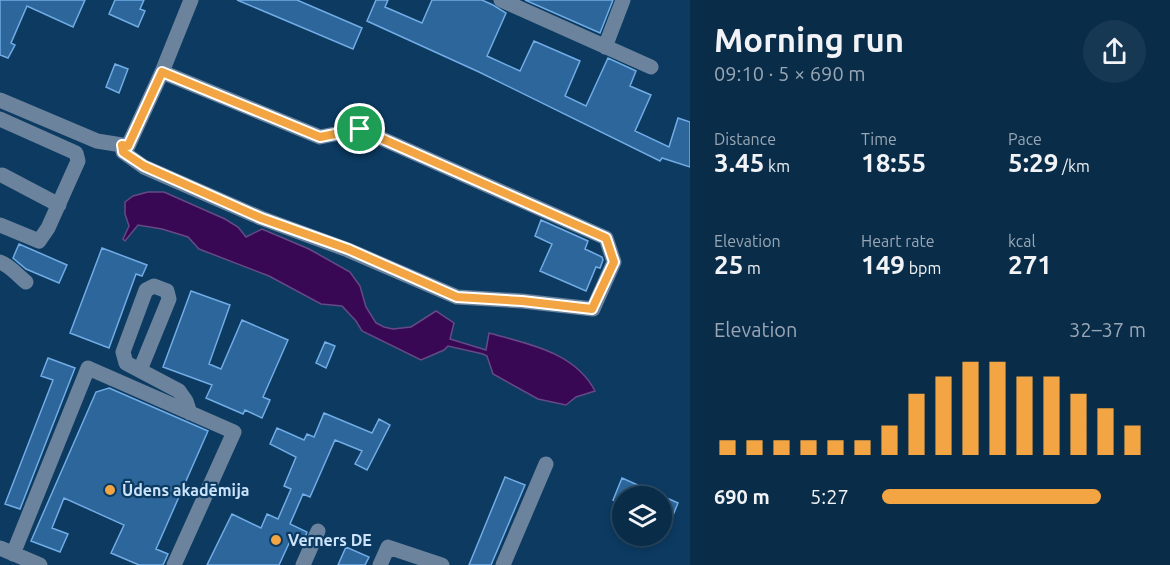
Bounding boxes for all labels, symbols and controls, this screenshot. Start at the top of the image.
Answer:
button: share [1083,20,1146,83]
text: Morning run [714,21,904,58]
text: 09:10 · 5 × 690 m [714,62,866,85]
pin [334,103,385,154]
icon: arrive [343,112,376,145]
text: Distance [714,130,776,148]
text: Time [861,130,897,148]
text: Pace [1008,130,1042,148]
text: 3.45 [714,148,764,177]
text: 18:55 [861,148,926,177]
text: 5:29 [1008,148,1058,177]
text: km [764,157,790,175]
text: /km [1058,157,1090,175]
text: Elevation [714,232,781,250]
text: Heart rate [861,232,935,250]
text: kcal [1008,232,1036,250]
text: 25 [714,250,743,279]
text: 149 [861,250,905,279]
text: 271 [1008,250,1052,279]
text: m [743,259,761,277]
text: bpm [905,259,941,277]
text: Elevation [714,318,797,341]
text: 32–37 m [1069,318,1146,341]
place label: Ūdens akadēmija [122,481,250,499]
marker: Ūdens akadēmija [103,483,117,497]
text: 690 m [714,485,770,508]
text: 5:27 [810,485,849,508]
map controls [612,486,672,546]
button: layers [612,486,672,546]
place label: Verners DE [288,531,372,549]
marker: Verners DE [269,533,283,547]

